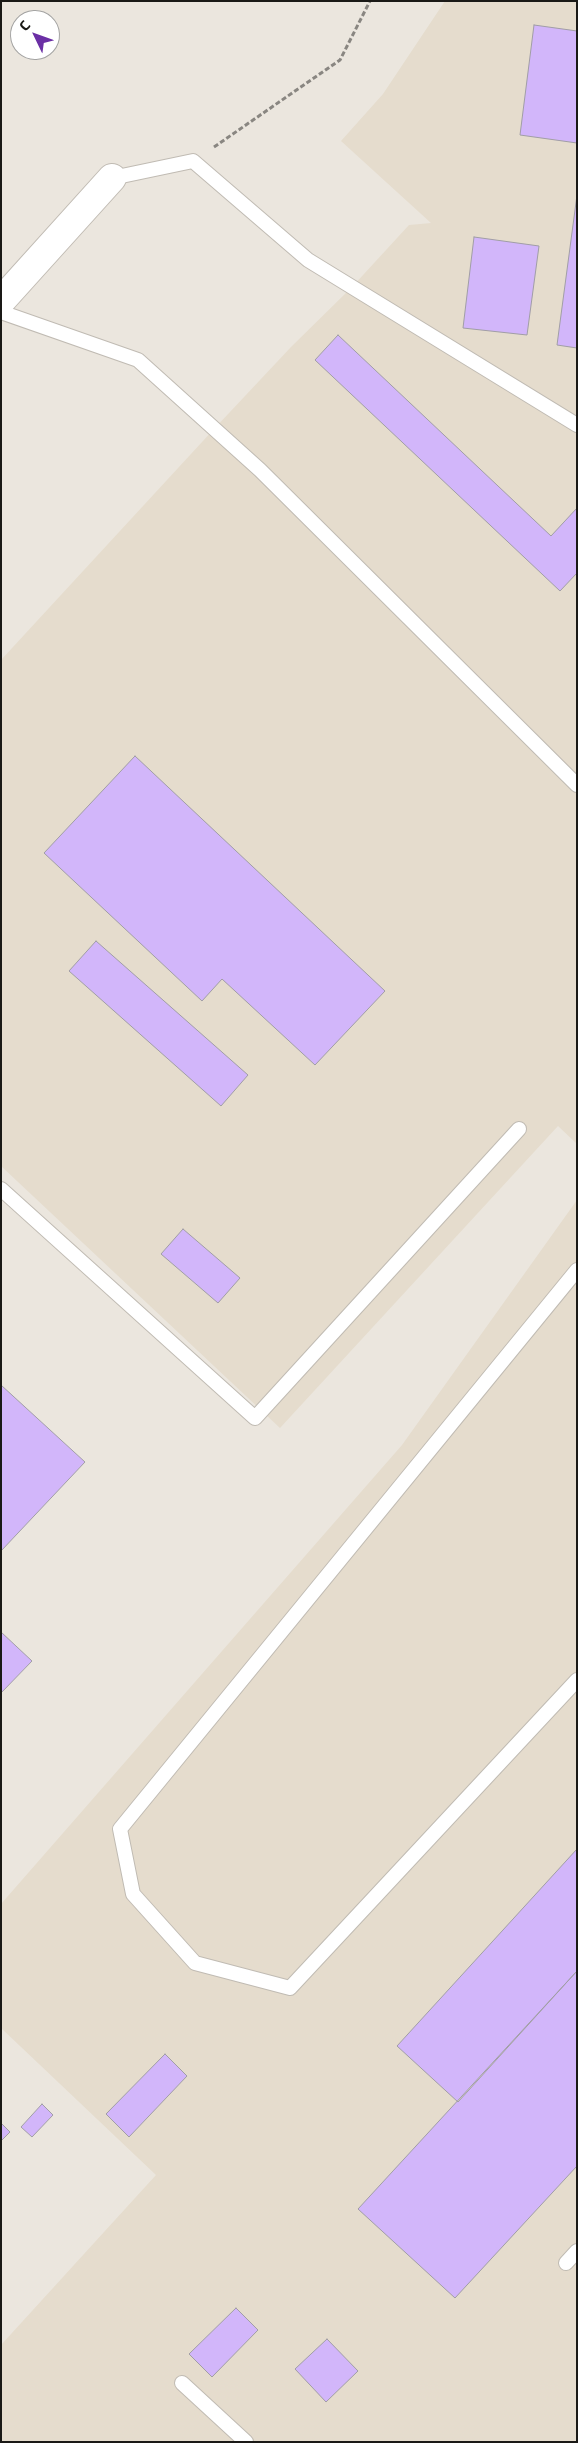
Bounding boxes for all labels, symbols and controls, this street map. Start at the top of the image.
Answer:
north arrow [10,10,60,60]
text: С [15,17,33,34]

